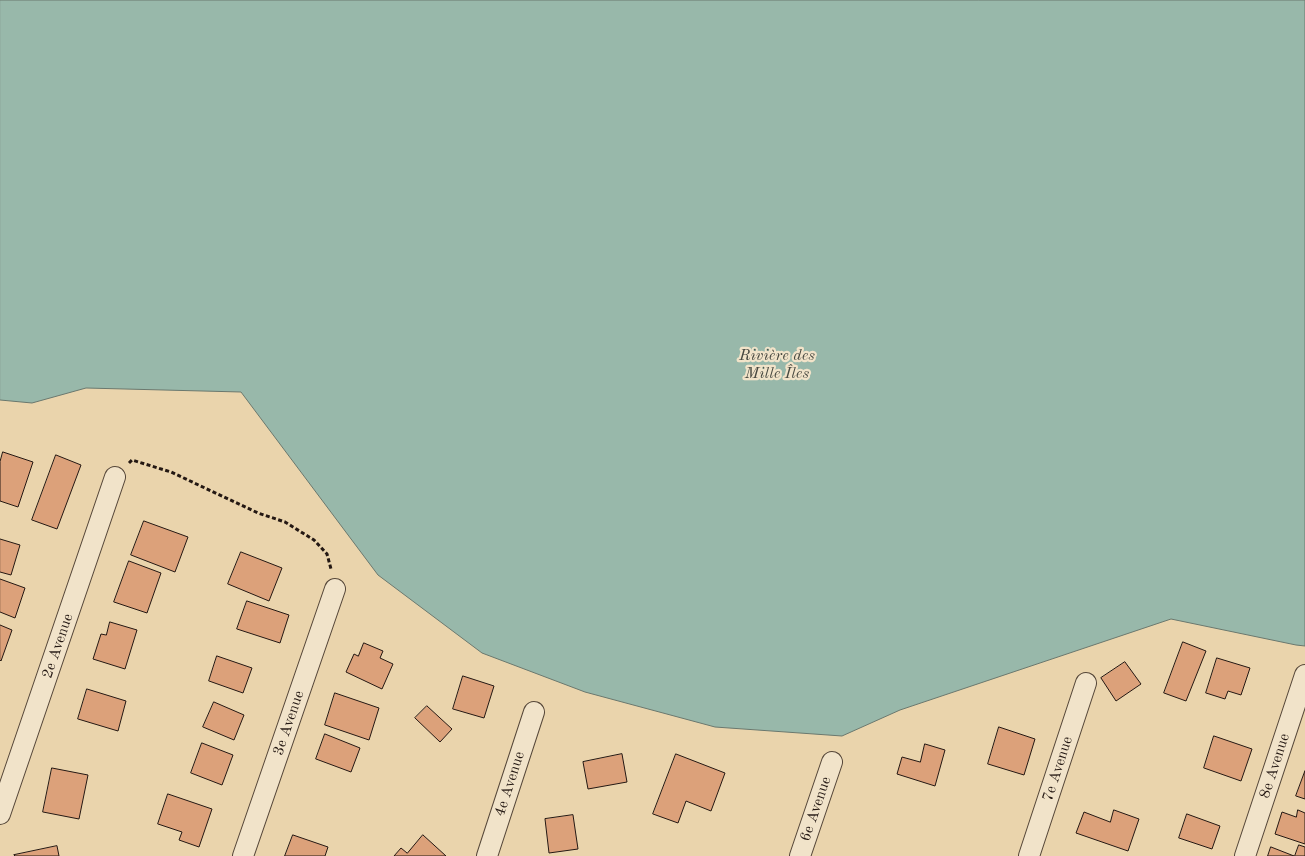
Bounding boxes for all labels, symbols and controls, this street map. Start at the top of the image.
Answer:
water label: Rivière des Mille Îles [739,346,815,384]
street label: 2e Avenue [39,611,77,681]
street label: 3e Avenue [270,688,308,758]
street label: 8e Avenue [1256,731,1294,801]
street label: 7e Avenue [1039,734,1077,804]
street label: 4e Avenue [491,749,529,819]
street label: 6e Avenue [797,774,835,844]

